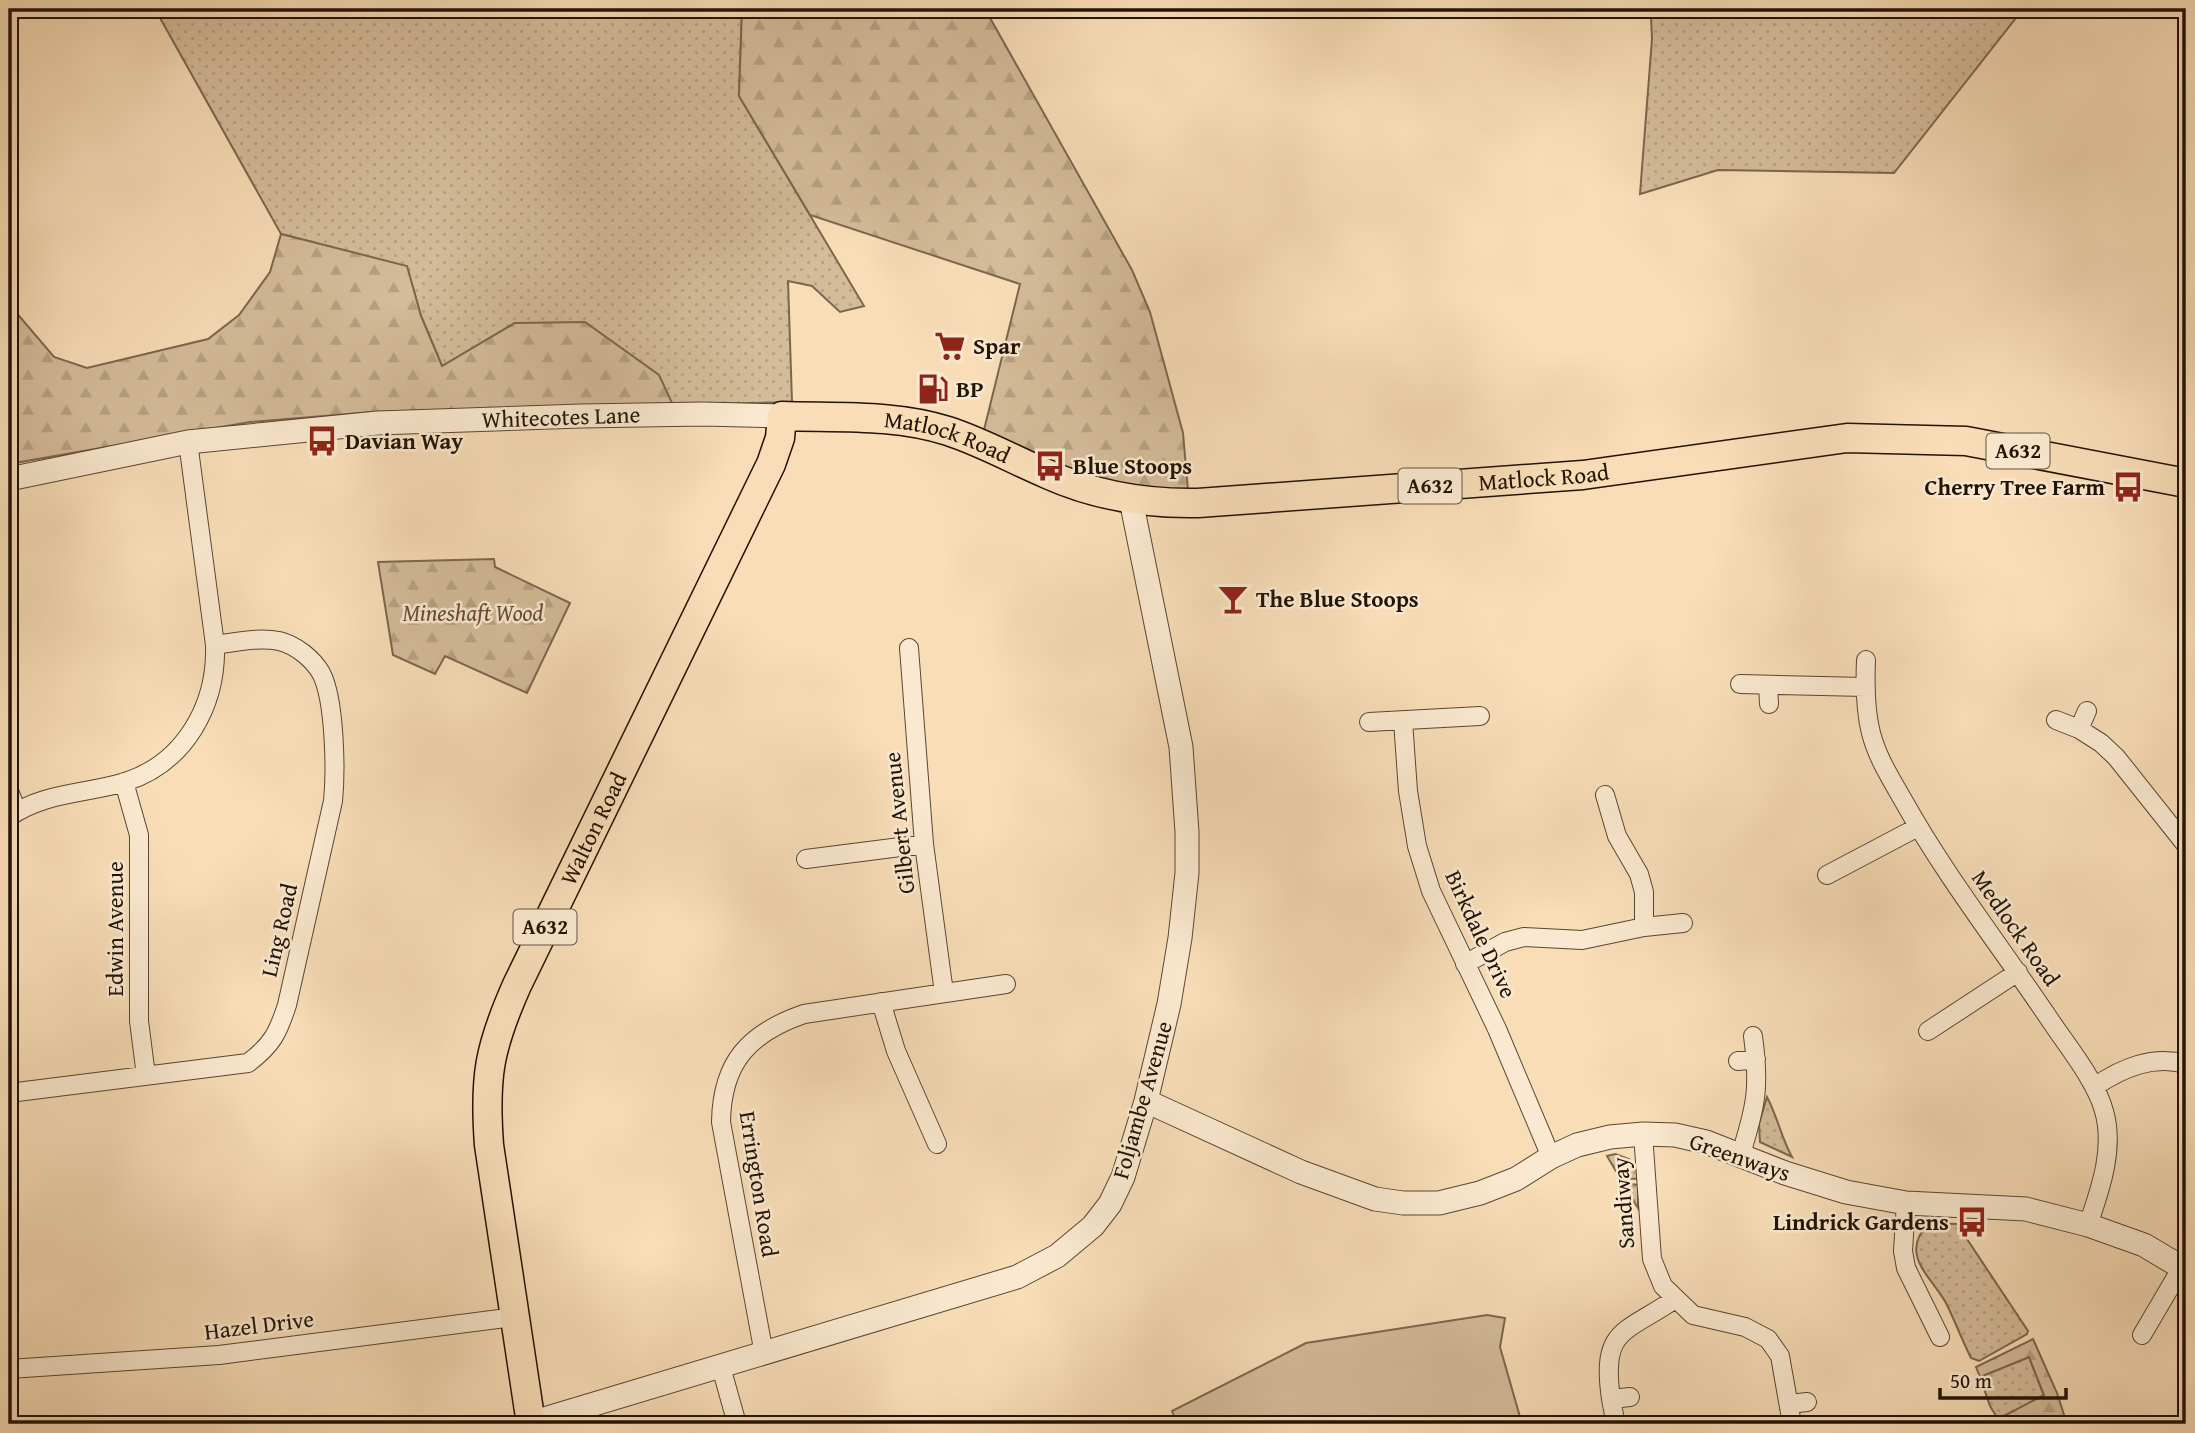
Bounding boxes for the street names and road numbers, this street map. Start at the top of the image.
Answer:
street label: Whitecotes Lane [481,397,641,436]
street label: Matlock Road [883,402,1017,471]
road number: A632 [1986,434,2050,468]
street label: Matlock Road [1477,454,1612,499]
road number: A632 [1398,468,1462,504]
street label: Gilbert Avenue [875,750,922,896]
street label: Walton Road [551,766,635,890]
street label: Edwin Avenue [98,861,131,997]
street label: Medlock Road [1964,863,2069,993]
street label: Birkdale Drive [1437,864,1526,1003]
street label: Ling Road [252,879,305,980]
road number: A632 [514,909,576,944]
street label: Foljambe Avenue [1103,1017,1180,1183]
street label: Errington Road [732,1109,787,1260]
street label: Greenways [1685,1124,1795,1189]
street label: Sandiway [1603,1155,1642,1250]
street label: Hazel Drive [202,1301,316,1348]

